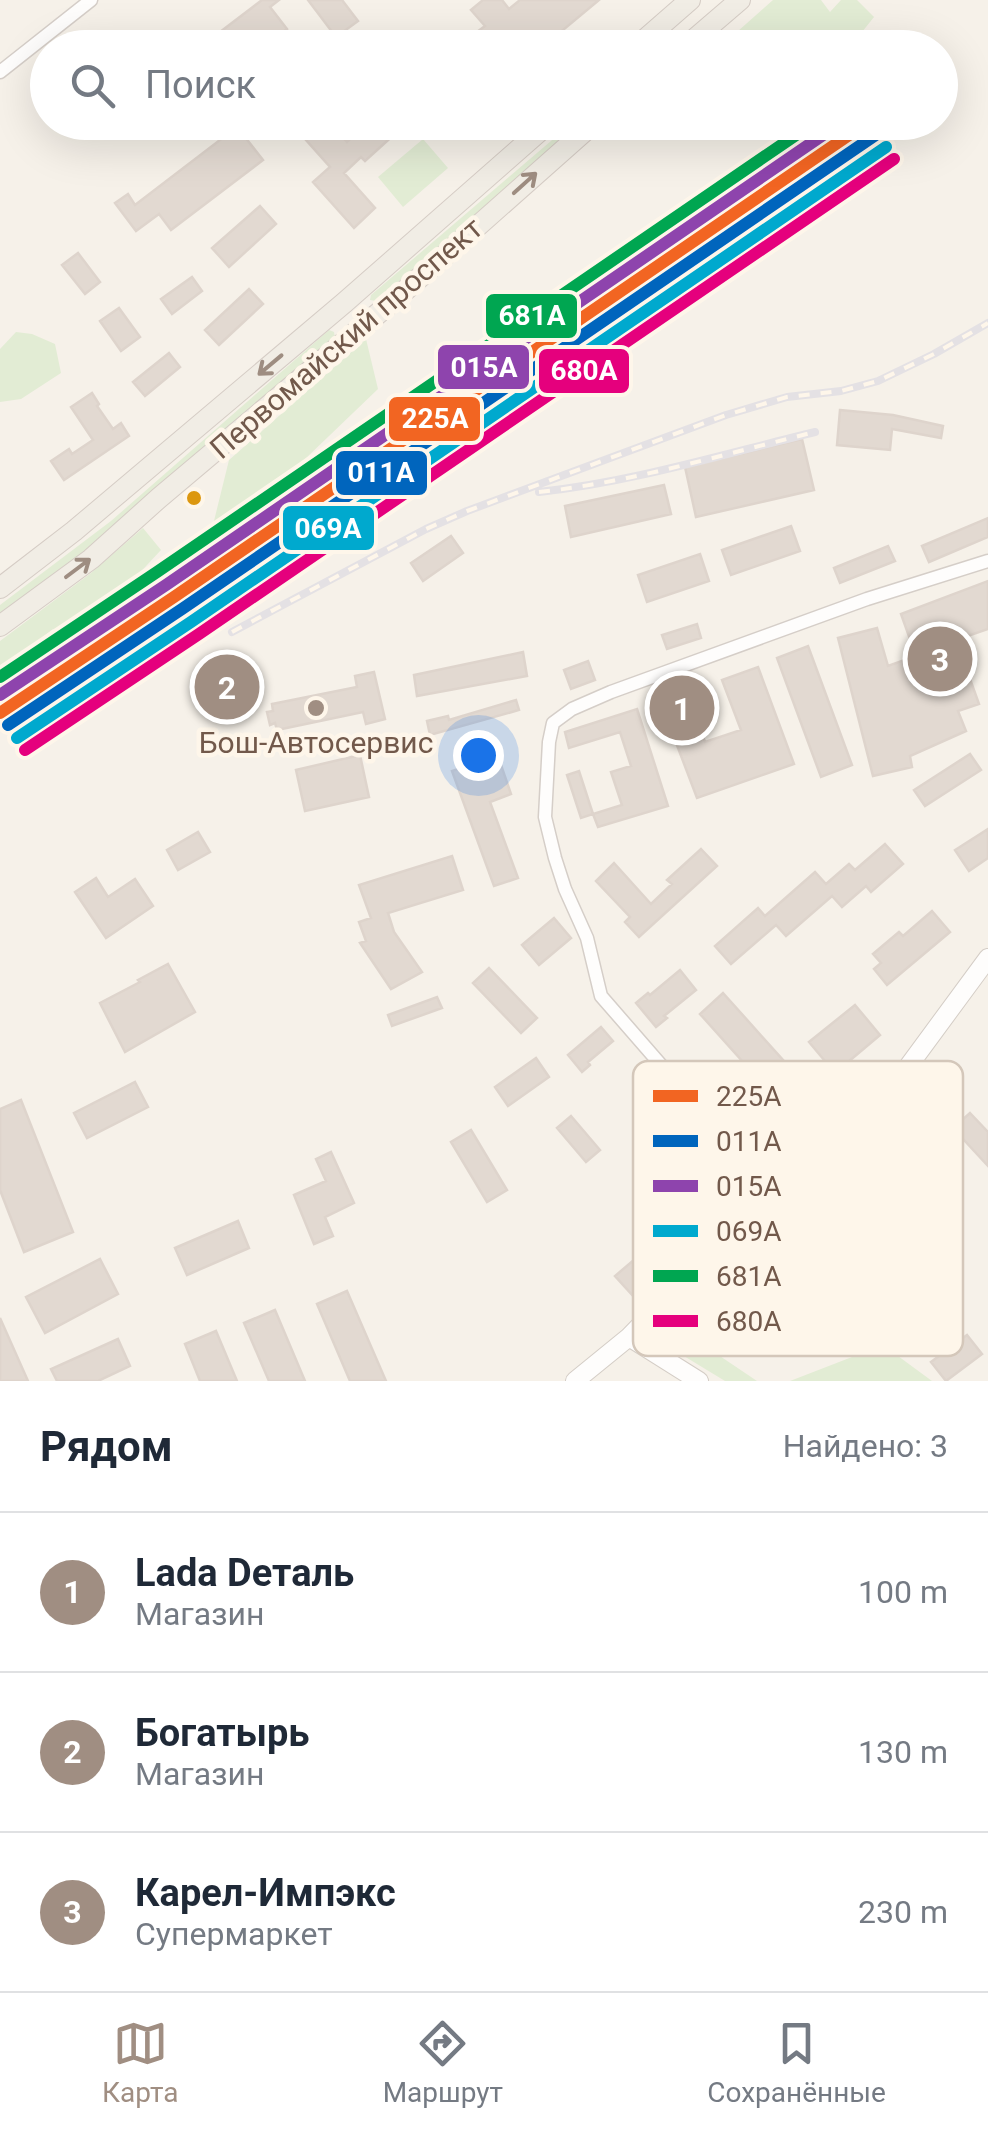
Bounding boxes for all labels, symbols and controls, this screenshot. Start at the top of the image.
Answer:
search box [30,30,958,140]
icon: search [65,58,120,113]
text: Поиск [145,63,256,107]
one-way arrow [512,172,537,195]
street label: Первомайский проспект [203,210,489,466]
line badge: 681А [484,292,579,340]
text: 681А [498,299,566,332]
line badge: 015А [436,343,531,391]
line badge: 680А [537,347,631,395]
text: 015А [450,351,518,384]
one-way arrow [257,354,283,376]
text: 680А [550,354,618,387]
line badge: 225А [387,395,482,443]
text: 225А [401,402,469,435]
line badge: 011А [334,449,429,497]
text: 011А [347,456,415,489]
unlabelled marker [184,488,204,508]
line badge: 069А [281,504,376,552]
text: 069А [294,512,362,545]
one-way arrow [64,557,91,578]
pin: 3 [908,622,972,696]
pin: 2 [194,650,260,724]
pin: 1 [650,670,714,746]
marker: Бош-Автосервис [305,697,327,719]
place label: Бош-Автосервис [199,725,433,760]
your location [453,730,504,781]
legend [633,1061,963,1356]
text: 225А [716,1080,781,1113]
text: 011А [716,1125,781,1158]
text: 015А [716,1170,781,1203]
text: 069А [716,1215,781,1248]
text: 681А [716,1260,781,1293]
text: 680А [716,1305,781,1338]
text: Рядом [40,1422,173,1471]
text: Найдено: 3 [783,1427,948,1465]
text: Lada Dеталь [135,1551,354,1595]
text: 1 [63,1573,82,1611]
text: 100 m [858,1573,948,1611]
text: Магазин [135,1595,264,1633]
text: Богатырь [135,1711,309,1755]
text: 2 [63,1733,82,1771]
text: 130 m [858,1733,948,1771]
text: Магазин [135,1755,264,1793]
text: Карел-Импэкс [135,1871,396,1915]
text: 3 [63,1893,82,1931]
text: 230 m [858,1893,948,1931]
text: Супермаркет [135,1915,333,1953]
tab: Карта [102,2016,178,2109]
tab: Маршрут [383,2016,503,2109]
tab: Сохранённые [707,2016,886,2109]

